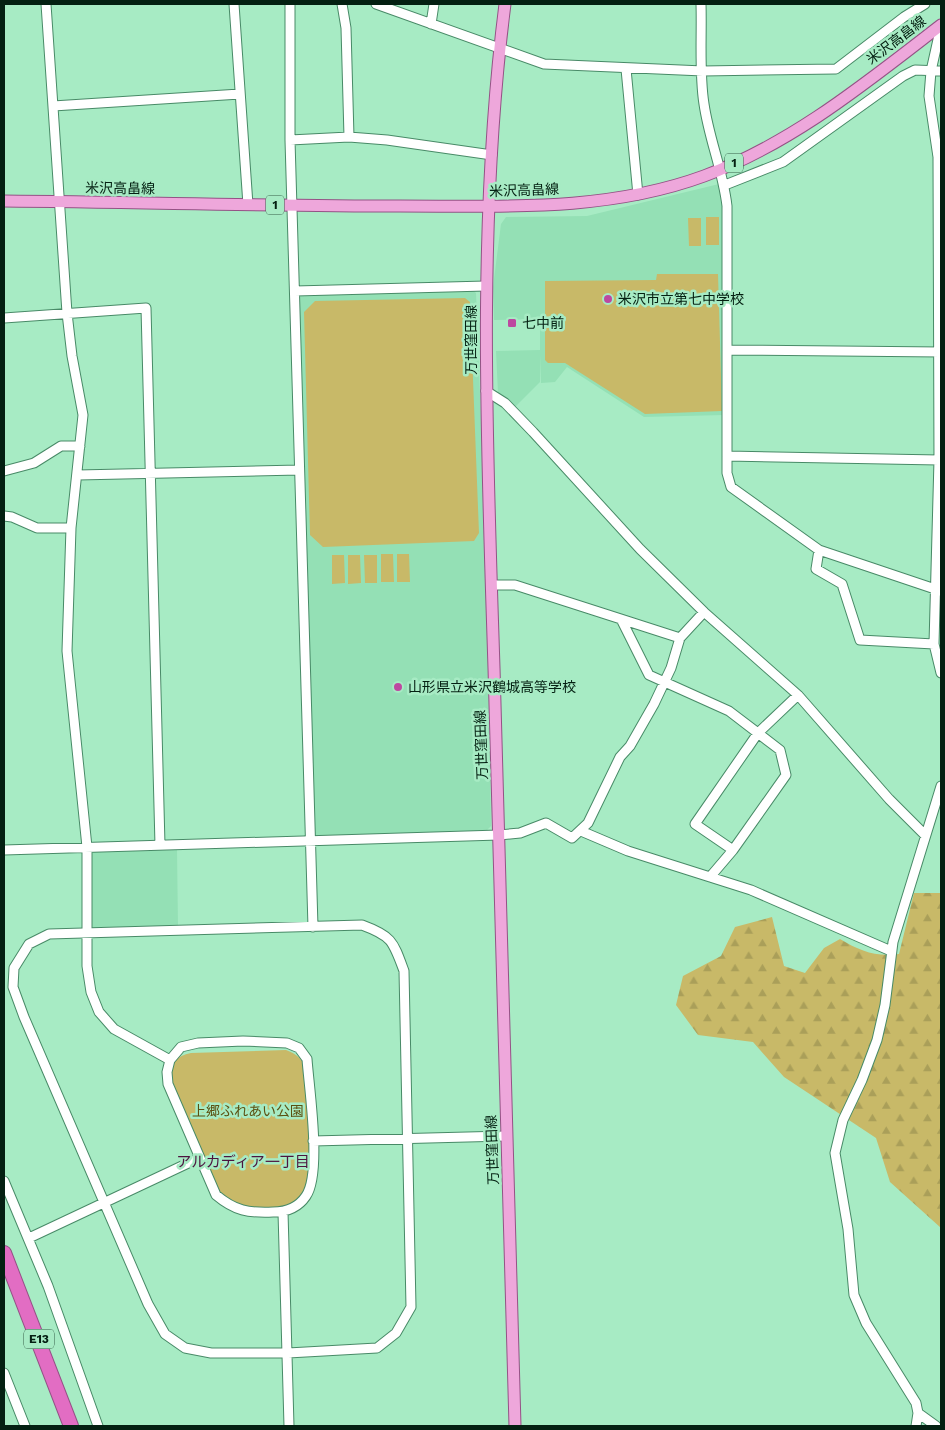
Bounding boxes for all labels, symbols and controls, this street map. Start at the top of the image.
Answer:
street label: 米沢高畠線 [863,13,929,67]
road number: 1 [725,154,743,172]
street label: 米沢高畠線 [85,179,155,197]
street label: 米沢高畠線 [489,181,559,199]
road number: 1 [266,196,284,214]
place label: 米沢市立第七中学校 [618,291,744,307]
marker: 米沢市立第七中学校 [602,293,614,305]
street label: 万世窪田線 [463,305,479,375]
place label: 七中前 [522,315,564,331]
marker: 七中前 [506,317,518,329]
place label: 山形県立米沢鶴城高等学校 [408,679,576,695]
marker: 山形県立米沢鶴城高等学校 [392,681,404,693]
street label: 万世窪田線 [472,710,490,780]
park label: 上郷ふれあい公園 [192,1103,304,1119]
street label: 万世窪田線 [483,1115,501,1185]
district label: アルカディア一丁目 [176,1153,310,1171]
road number: E13 [24,1330,54,1348]

